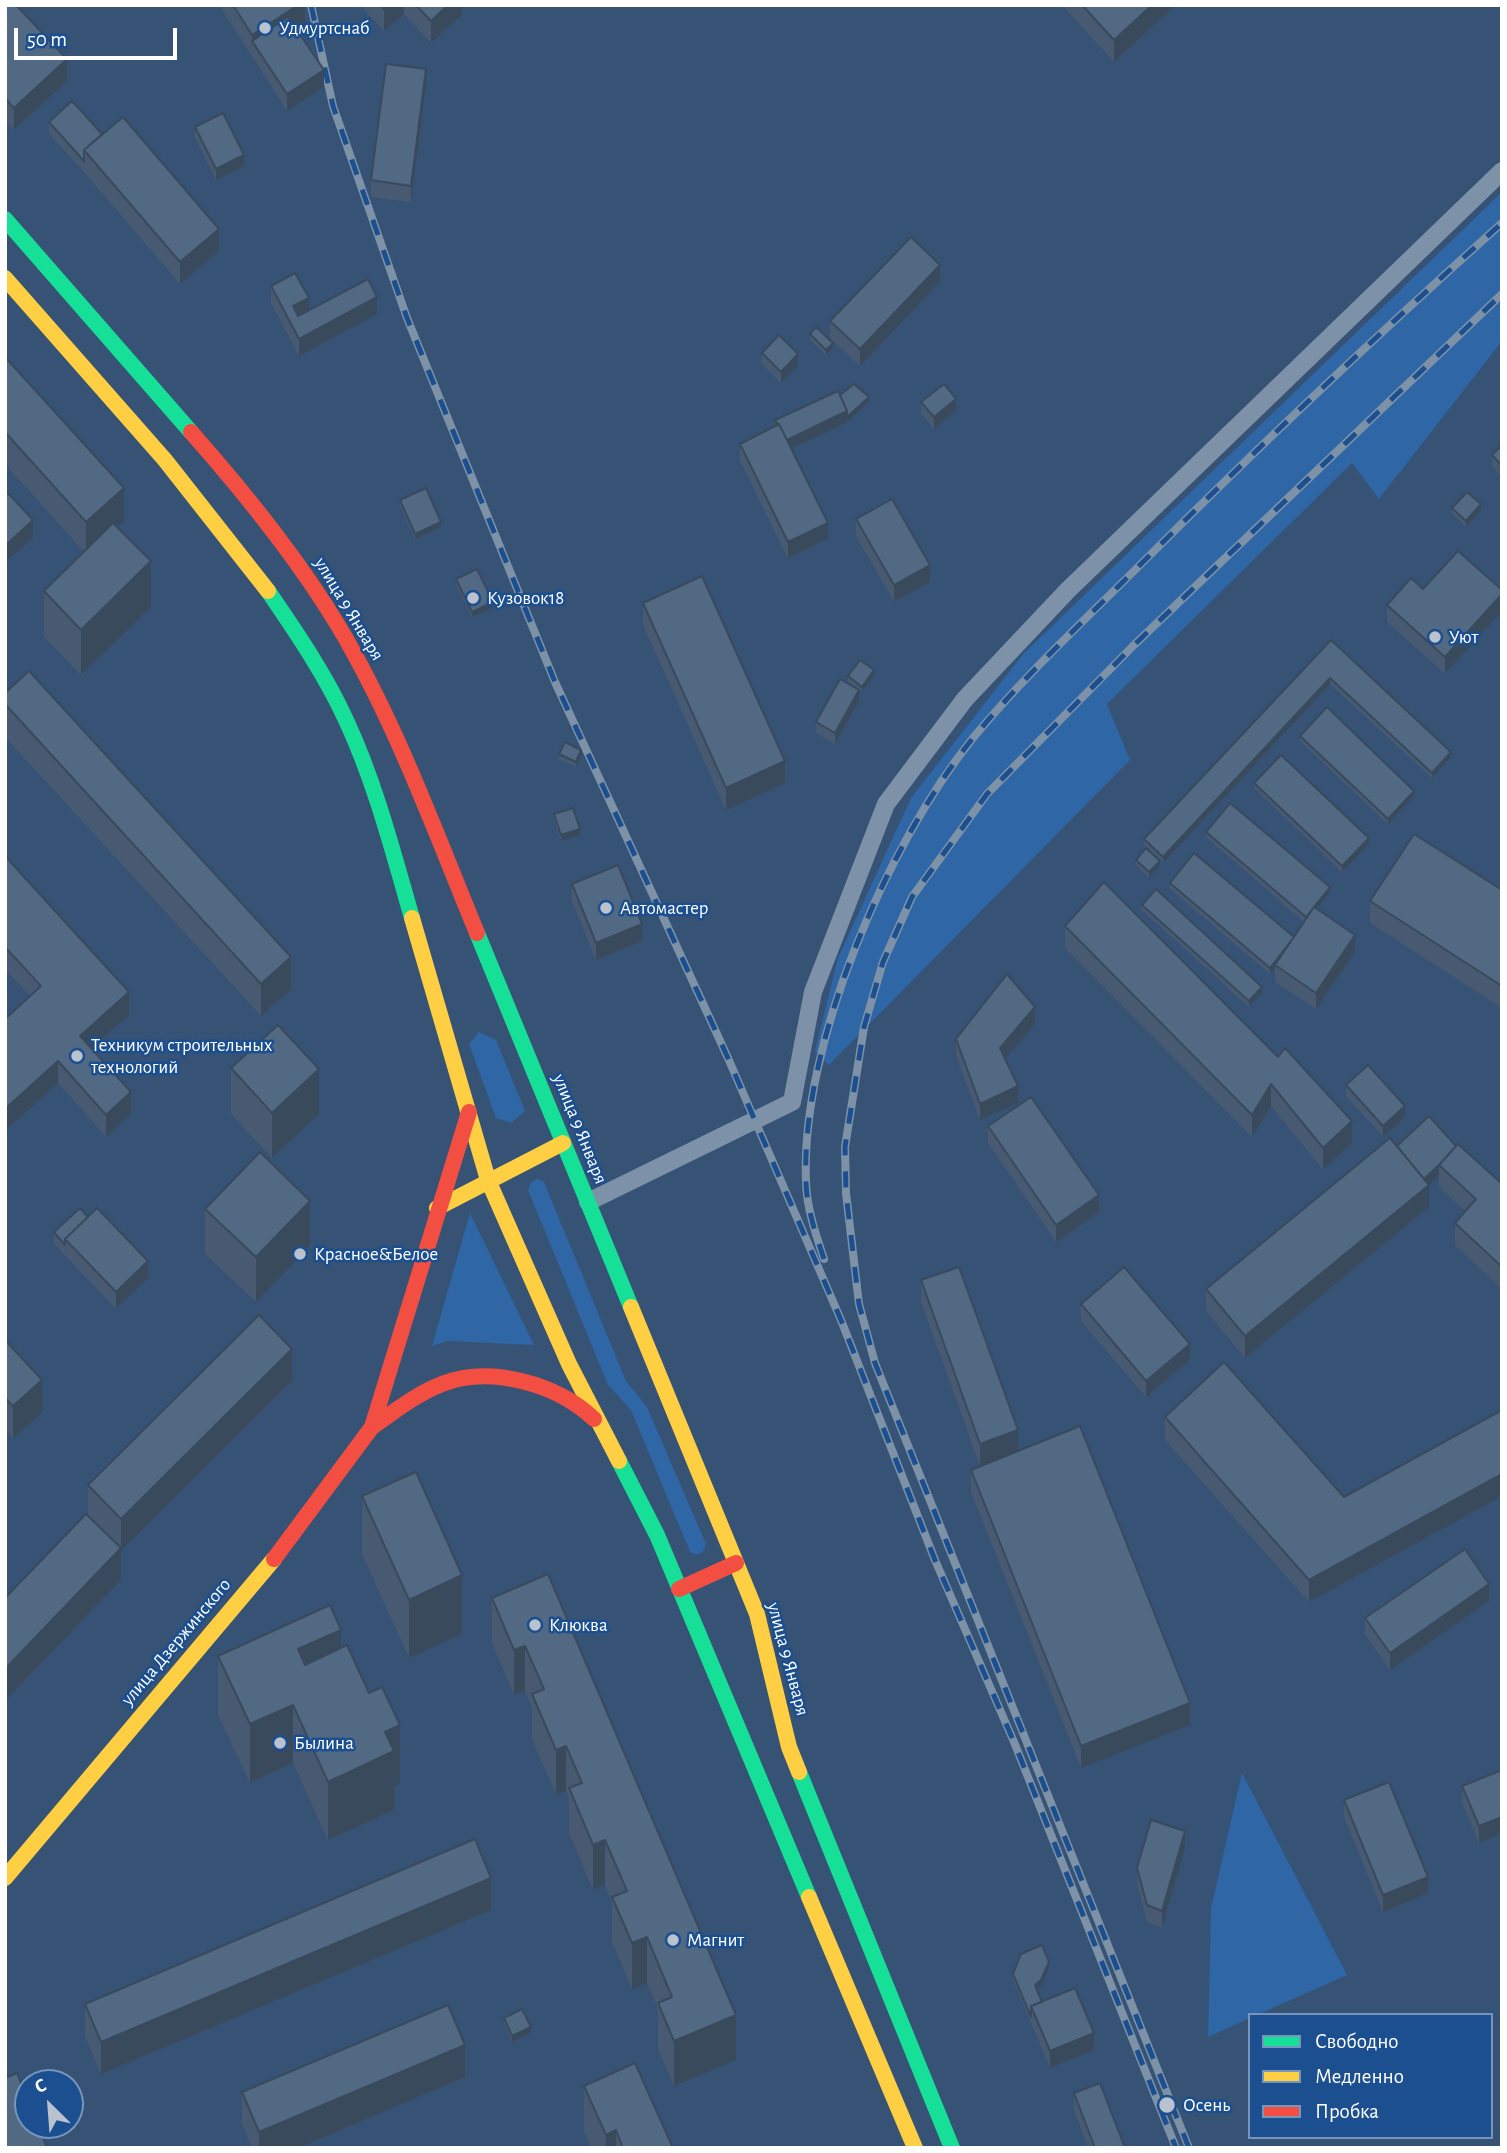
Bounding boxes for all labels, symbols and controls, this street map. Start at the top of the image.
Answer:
scale bar [18,14,180,58]
place label: Удмуртснаб [279,17,369,39]
marker: Удмуртснаб [257,20,273,36]
text: 50 m [27,29,67,50]
street label: улица 9 Января [309,553,389,665]
place label: Кузовок18 [487,587,564,609]
marker: Кузовок18 [465,590,481,606]
place label: Уют [1449,626,1478,648]
marker: Уют [1427,629,1443,645]
place label: Автомастер [620,897,709,919]
marker: Автомастер [598,900,614,916]
place label: Техникум строительных технологий [91,1034,272,1078]
marker: Техникум строительных технологий [69,1048,85,1064]
street label: улица 9 Января [548,1071,612,1187]
place label: Красное&Белое [314,1243,438,1265]
marker: Красное&Белое [292,1246,308,1262]
street label: улица Дзержинского [116,1574,236,1710]
street label: улица 9 Января [762,1600,814,1718]
place label: Клюква [549,1614,608,1636]
marker: Клюква [527,1617,543,1633]
place label: Былина [294,1732,354,1754]
marker: Былина [272,1735,288,1751]
place label: Магнит [687,1929,744,1951]
marker: Магнит [665,1932,681,1948]
legend [1248,2013,1493,2139]
text: Свободно [1315,2031,1399,2052]
text: Медленно [1315,2066,1404,2087]
north arrow [14,2069,84,2139]
text: С [32,2075,50,2097]
place label: Осень [1183,2094,1230,2116]
marker: Осень [1157,2095,1177,2115]
text: Пробка [1315,2101,1379,2122]

